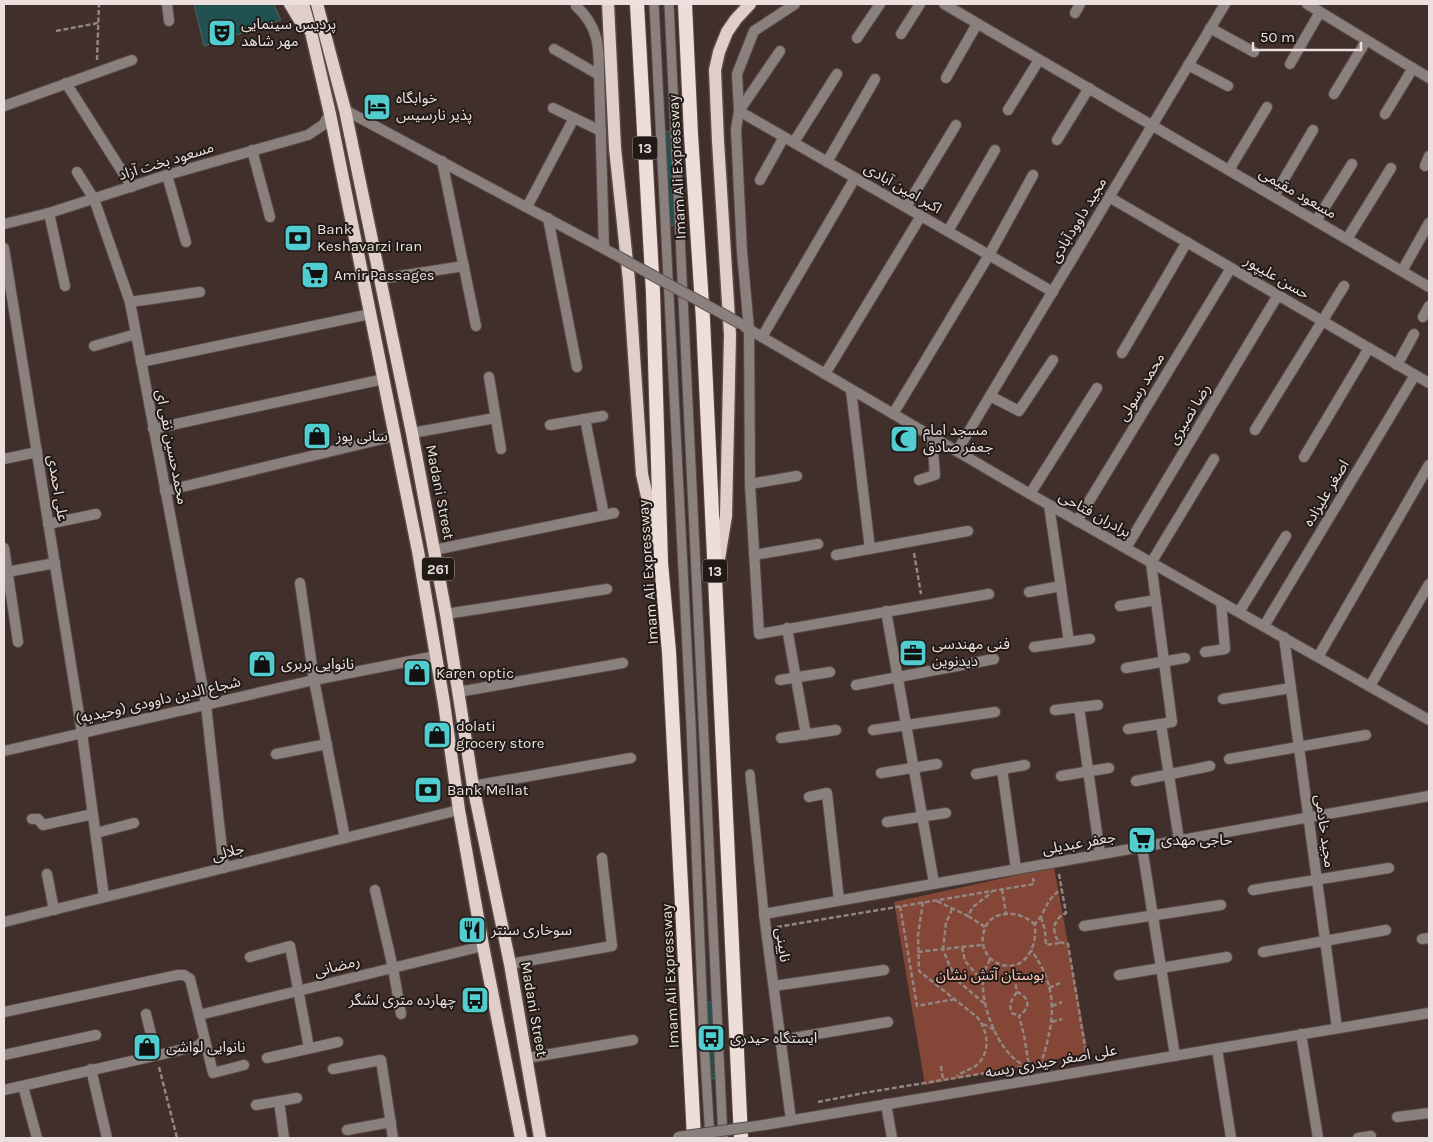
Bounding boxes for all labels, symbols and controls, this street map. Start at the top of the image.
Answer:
place label: پردیس سینمایی مهر شاهد [241,15,336,50]
theatre icon: پردیس سینمایی مهر شاهد [207,18,237,48]
scale bar [1253,20,1360,52]
text: 50 m [1260,28,1295,46]
place label: خوابگاه پذیر نارسیس [396,89,472,125]
hotel icon: خوابگاه پذیر نارسیس [362,92,392,122]
street label: Imam Ali Expressway [664,94,690,240]
road number: 13 [632,136,658,160]
street label: مسعود بخت آزاد [116,138,216,184]
street label: اکبر امین آبادی [861,159,945,217]
street label: مسعود مقیمی [1256,163,1340,223]
street label: مجید داوودآبادی [1045,174,1111,266]
place label: Bank Keshavarzi Iran [317,220,422,255]
bank icon: Bank Keshavarzi Iran [283,223,313,253]
street label: حسن علیپور [1240,251,1313,304]
supermarket icon: Amir Passages [300,260,330,290]
place label: Amir Passages [334,266,435,284]
street label: محمد رسولی [1114,350,1168,424]
street label: رضا نصیری [1164,380,1214,448]
street label: محمدحسین نقی ای [152,388,192,506]
shop icon: سانی پوز [302,421,332,451]
place label: مسجد امام جعفر صادق [923,421,993,456]
mosque icon: مسجد امام جعفر صادق [889,424,919,454]
place label: سانی پوز [335,427,388,446]
street label: Madani Street [422,443,458,541]
street label: علی احمدی [44,453,72,523]
street label: اصغر علیزاده [1299,456,1353,530]
street label: برادران فتاحی [1056,487,1134,541]
street label: Imam Ali Expressway [634,499,662,645]
road number: 261 [422,558,454,580]
road number: 13 [702,560,728,582]
place label: فنی مهندسی دیدنوین [932,635,1010,670]
office icon: فنی مهندسی دیدنوین [898,638,928,668]
shop icon: نانوایی بربری [247,649,277,679]
place label: نانوایی بربری [281,655,354,673]
shop icon: Karen optic [402,658,432,688]
place label: Karen optic [436,664,514,682]
street label: شجاع الدین داوودی (وحیدیه) [74,672,243,731]
place label: dolati grocery store [456,717,544,752]
shop icon: dolati grocery store [422,720,452,750]
bank icon: Bank Mellat [413,775,443,805]
place label: Bank Mellat [447,781,529,799]
street label: مجید خادمی [1311,793,1339,869]
supermarket icon: حاجی مهدی [1127,825,1157,855]
street label: جعفر عبدیلی [1041,828,1117,858]
place label: حاجی مهدی [1161,831,1233,849]
street label: جلالی [210,839,246,865]
street label: Imam Ali Expressway [657,903,683,1049]
restaurant icon: سوخاری سنتر [457,915,487,945]
place label: سوخاری سنتر [490,921,572,939]
street label: نایینی [772,927,794,963]
street label: رمضانی [312,952,362,980]
street label: Madani Street [517,960,551,1058]
park label: بوستان آتش نشان [936,966,1044,984]
bus stop icon: چهارده متری لشگر [460,985,490,1015]
place label: چهارده متری لشگر [348,991,456,1010]
bus stop icon: ایستگاه حیدری [696,1023,726,1053]
place label: ایستگاه حیدری [730,1029,817,1047]
shop icon: نانوایی لواشی [132,1032,162,1062]
place label: نانوایی لواشی [166,1038,246,1056]
street label: علی اصغر حیدری ریسه [984,1040,1119,1081]

